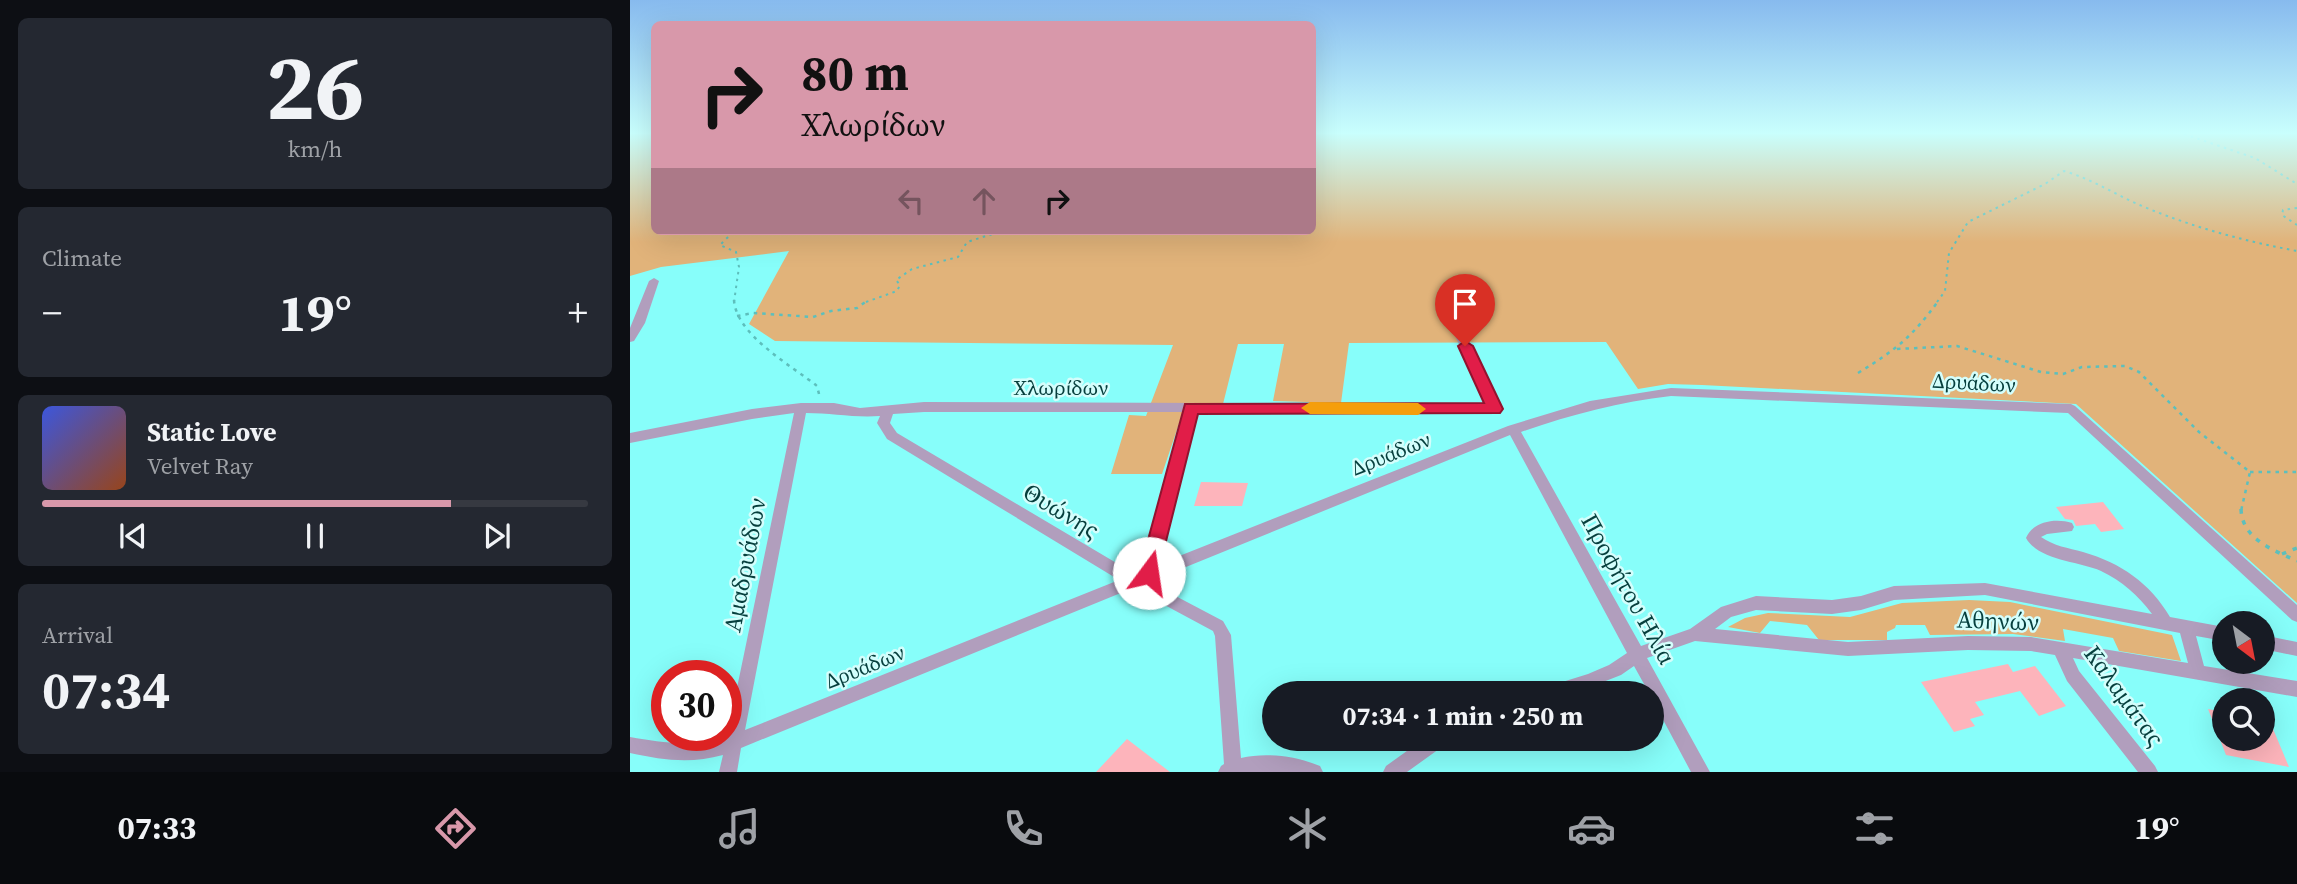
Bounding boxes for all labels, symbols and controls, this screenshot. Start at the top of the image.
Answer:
text: 26 [266,25,364,149]
text: 80 m [801,39,909,106]
icon: right [686,49,777,140]
text: Χλωρίδων [801,103,946,147]
text: km/h [288,133,342,165]
icon: left [892,182,930,220]
icon: ahead [965,182,1003,220]
icon: right [1038,182,1076,220]
text: Climate [42,242,122,274]
pin [1435,274,1495,346]
text: 19° [278,277,352,348]
icon: arrive [1446,285,1484,323]
text: − [42,287,62,339]
text: + [568,287,588,339]
street label: Δρυάδων [1932,366,2016,399]
street label: Χλωρίδων [1014,373,1108,402]
text: Static Love [147,414,276,450]
street label: Δρυάδων [1347,424,1435,483]
text: Velvet Ray [147,450,253,482]
street label: Θυώνης [1017,475,1106,546]
street label: Αμαδρυάδων [715,495,774,635]
street label: Προφήτου Ηλία [1573,508,1683,670]
icon: previous [114,517,152,555]
icon: pause [296,517,334,555]
icon: next [478,517,516,555]
position arrow [1112,536,1186,610]
street label: Αθηνών [1956,603,2040,638]
north arrow [2212,611,2275,674]
map controls [2212,611,2275,751]
text: Arrival [42,619,113,651]
street label: Δρυάδων [821,637,909,696]
street label: Καλαμάτας [2077,639,2172,753]
text: 07:34 [42,654,170,725]
speed limit sign: 30 [651,660,742,751]
button: search [2212,688,2275,751]
text: 07:34 · 1 min · 250 m [1343,698,1583,734]
icon: directions [431,804,480,853]
icon: music [715,804,764,853]
icon: phone [999,804,1048,853]
icon: climate [1283,804,1332,853]
icon: car [1567,804,1616,853]
icon: filters [1850,804,1899,853]
text: 07:33 [117,806,196,850]
text: 19° [2134,806,2180,850]

